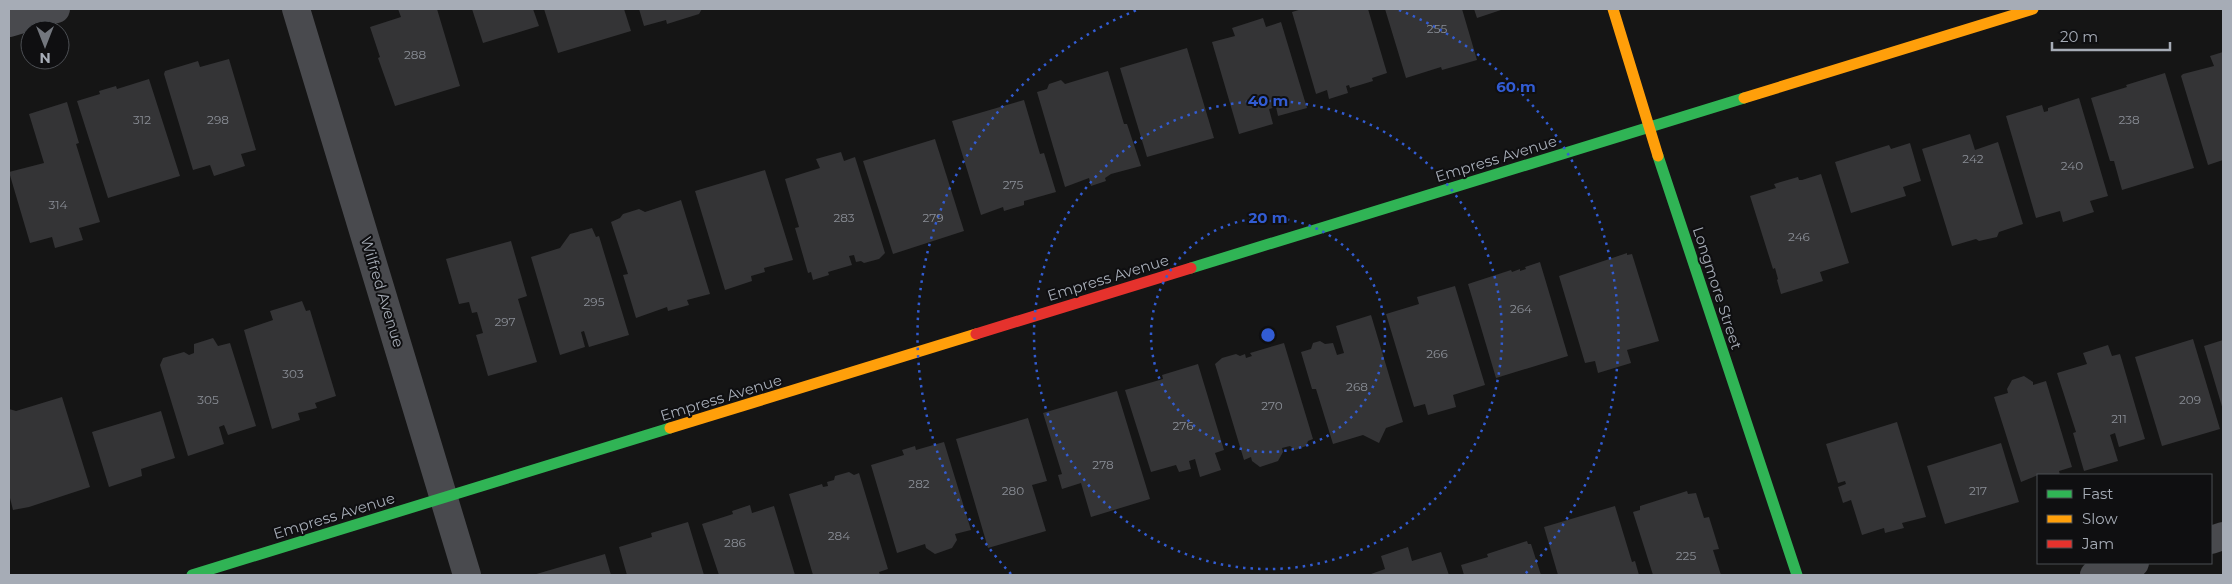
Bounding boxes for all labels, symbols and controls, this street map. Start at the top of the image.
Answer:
north arrow [20,20,70,70]
scale bar [2052,20,2170,52]
house number: 255 [1427,21,1447,36]
text: 20 m [2060,27,2098,46]
house number: 288 [404,47,426,62]
text: N [39,49,51,67]
text: 60 m [1496,77,1536,96]
text: 40 m [1248,91,1288,110]
house number: 312 [133,112,151,127]
house number: 298 [207,112,229,127]
house number: 238 [2118,112,2140,127]
street label: Empress Avenue [1433,131,1559,186]
house number: 242 [1962,151,1984,166]
house number: 240 [2061,158,2083,173]
house number: 275 [1003,177,1023,192]
house number: 314 [48,197,68,212]
text: 20 m [1248,208,1288,227]
house number: 283 [833,210,855,225]
house number: 279 [922,210,944,225]
street label: Longmore Street [1689,224,1746,352]
house number: 246 [1788,229,1810,244]
street label: Wilfred Avenue [357,234,408,350]
street label: Empress Avenue [1045,250,1171,305]
house number: 295 [584,294,605,309]
house number: 264 [1510,301,1532,316]
house number: 297 [494,314,516,329]
centre of rings [1259,326,1277,344]
house number: 266 [1426,346,1448,361]
house number: 303 [282,366,304,381]
street label: Empress Avenue [658,370,784,425]
house number: 268 [1346,379,1368,394]
house number: 305 [197,392,219,407]
house number: 209 [2179,392,2201,407]
house number: 270 [1261,398,1283,413]
house number: 211 [2111,411,2127,426]
house number: 276 [1173,418,1193,433]
house number: 278 [1092,457,1114,472]
legend [2037,474,2212,564]
house number: 282 [908,476,930,491]
house number: 280 [1002,483,1024,498]
house number: 217 [1969,483,1987,498]
text: Fast [2082,484,2113,503]
street label: Empress Avenue [271,488,397,543]
text: Slow [2082,509,2118,528]
house number: 284 [828,528,850,543]
text: Jam [2081,534,2114,553]
house number: 286 [724,535,746,550]
house number: 225 [1676,548,1696,563]

